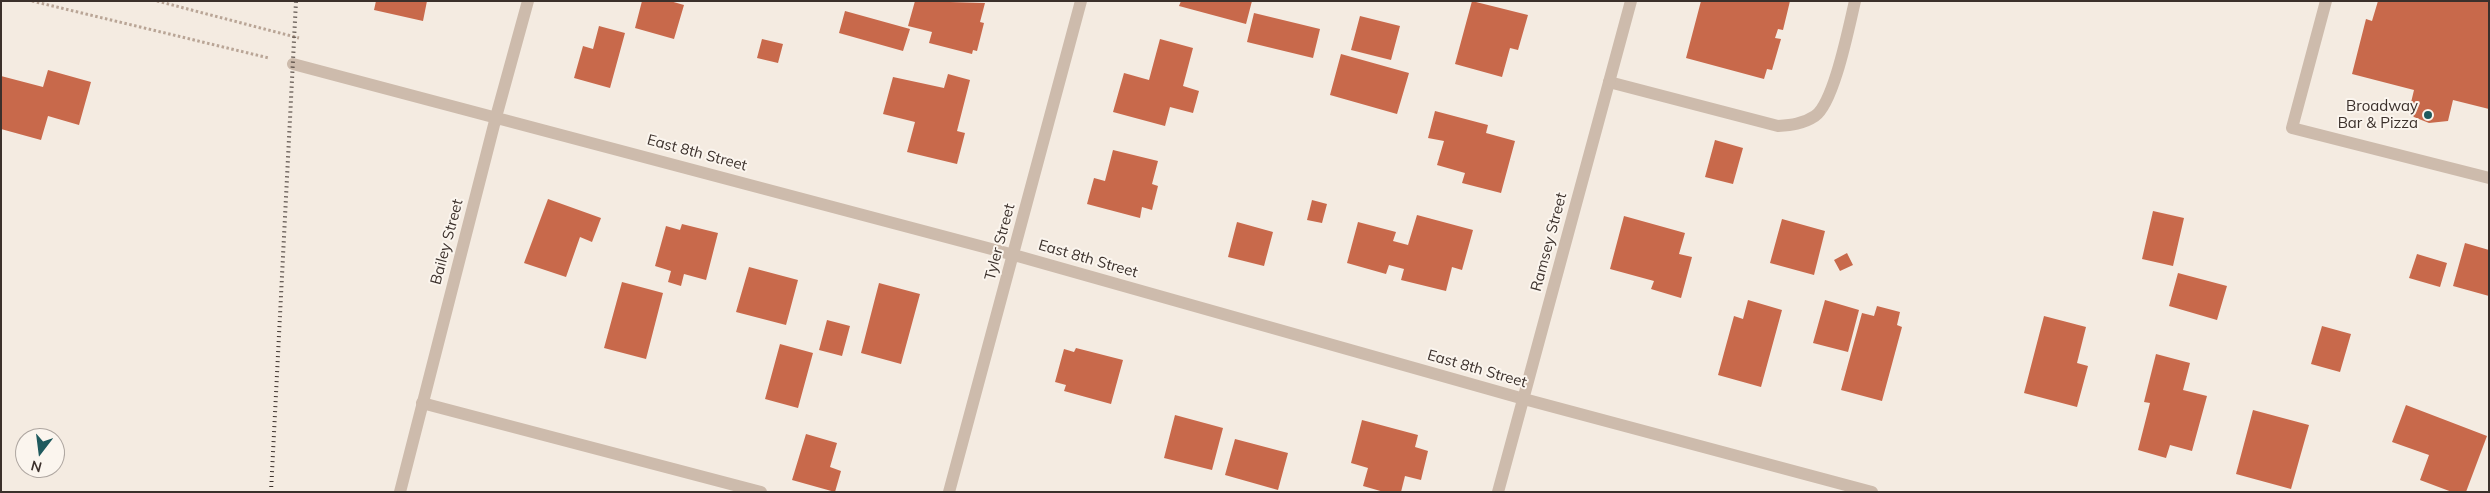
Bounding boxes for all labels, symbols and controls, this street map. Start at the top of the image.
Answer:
place label: Broadway Bar & Pizza [2338,97,2418,132]
marker: Broadway Bar & Pizza [2422,109,2434,121]
street label: East 8th Street [645,131,749,175]
street label: Ramsey Street [1527,191,1571,293]
street label: Bailey Street [427,197,467,287]
street label: Tyler Street [981,202,1019,282]
street label: East 8th Street [1036,236,1140,282]
street label: East 8th Street [1425,346,1529,392]
north arrow [15,428,65,478]
text: N [29,456,44,477]

